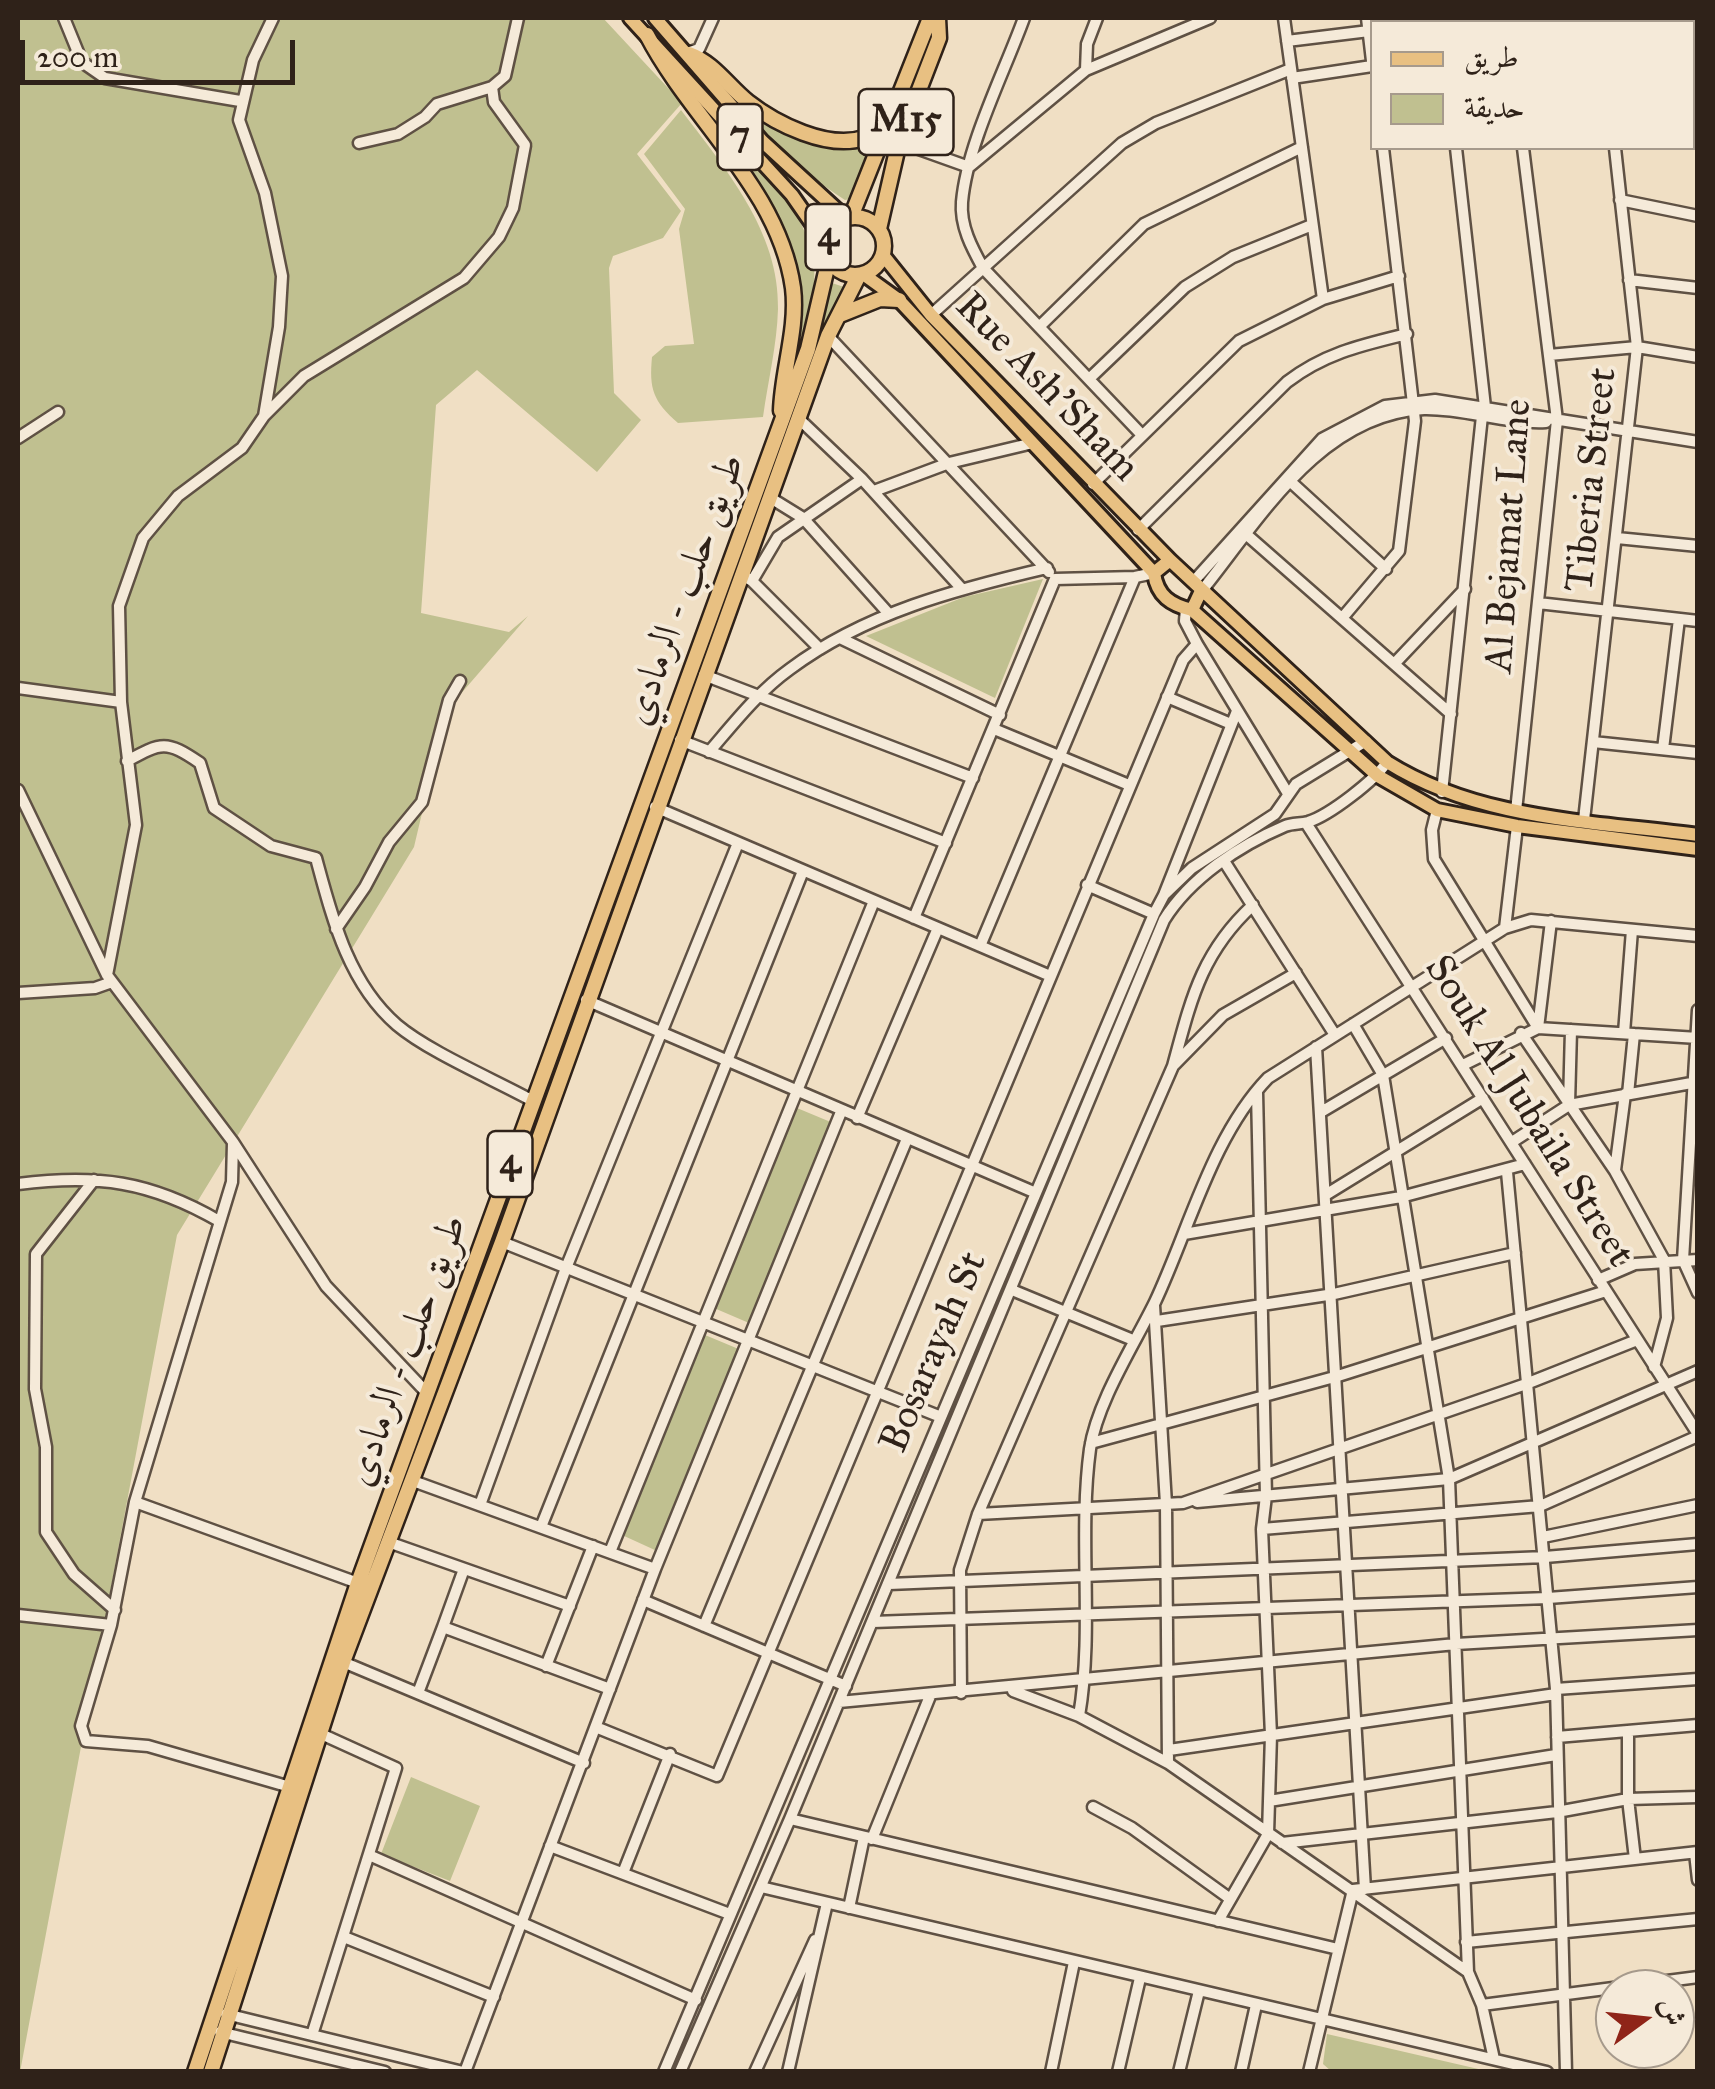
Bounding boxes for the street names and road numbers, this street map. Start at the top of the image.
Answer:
road number: M15 [858,89,954,155]
road number: 7 [718,104,762,170]
road number: 4 [806,204,850,270]
street label: Rue Ash'Sham [944,284,1148,492]
street label: Tiberia Street [1557,366,1629,594]
street label: Al Bejamat Lane [1476,398,1544,674]
street label: طريق حلب - الرمادي [615,448,757,732]
street label: Souk Al Jubaila Street [1413,948,1643,1276]
road number: 4 [488,1131,532,1197]
street label: طريق حلب - الرمادي [337,1209,479,1493]
street label: Bosarayah St [871,1245,999,1461]

